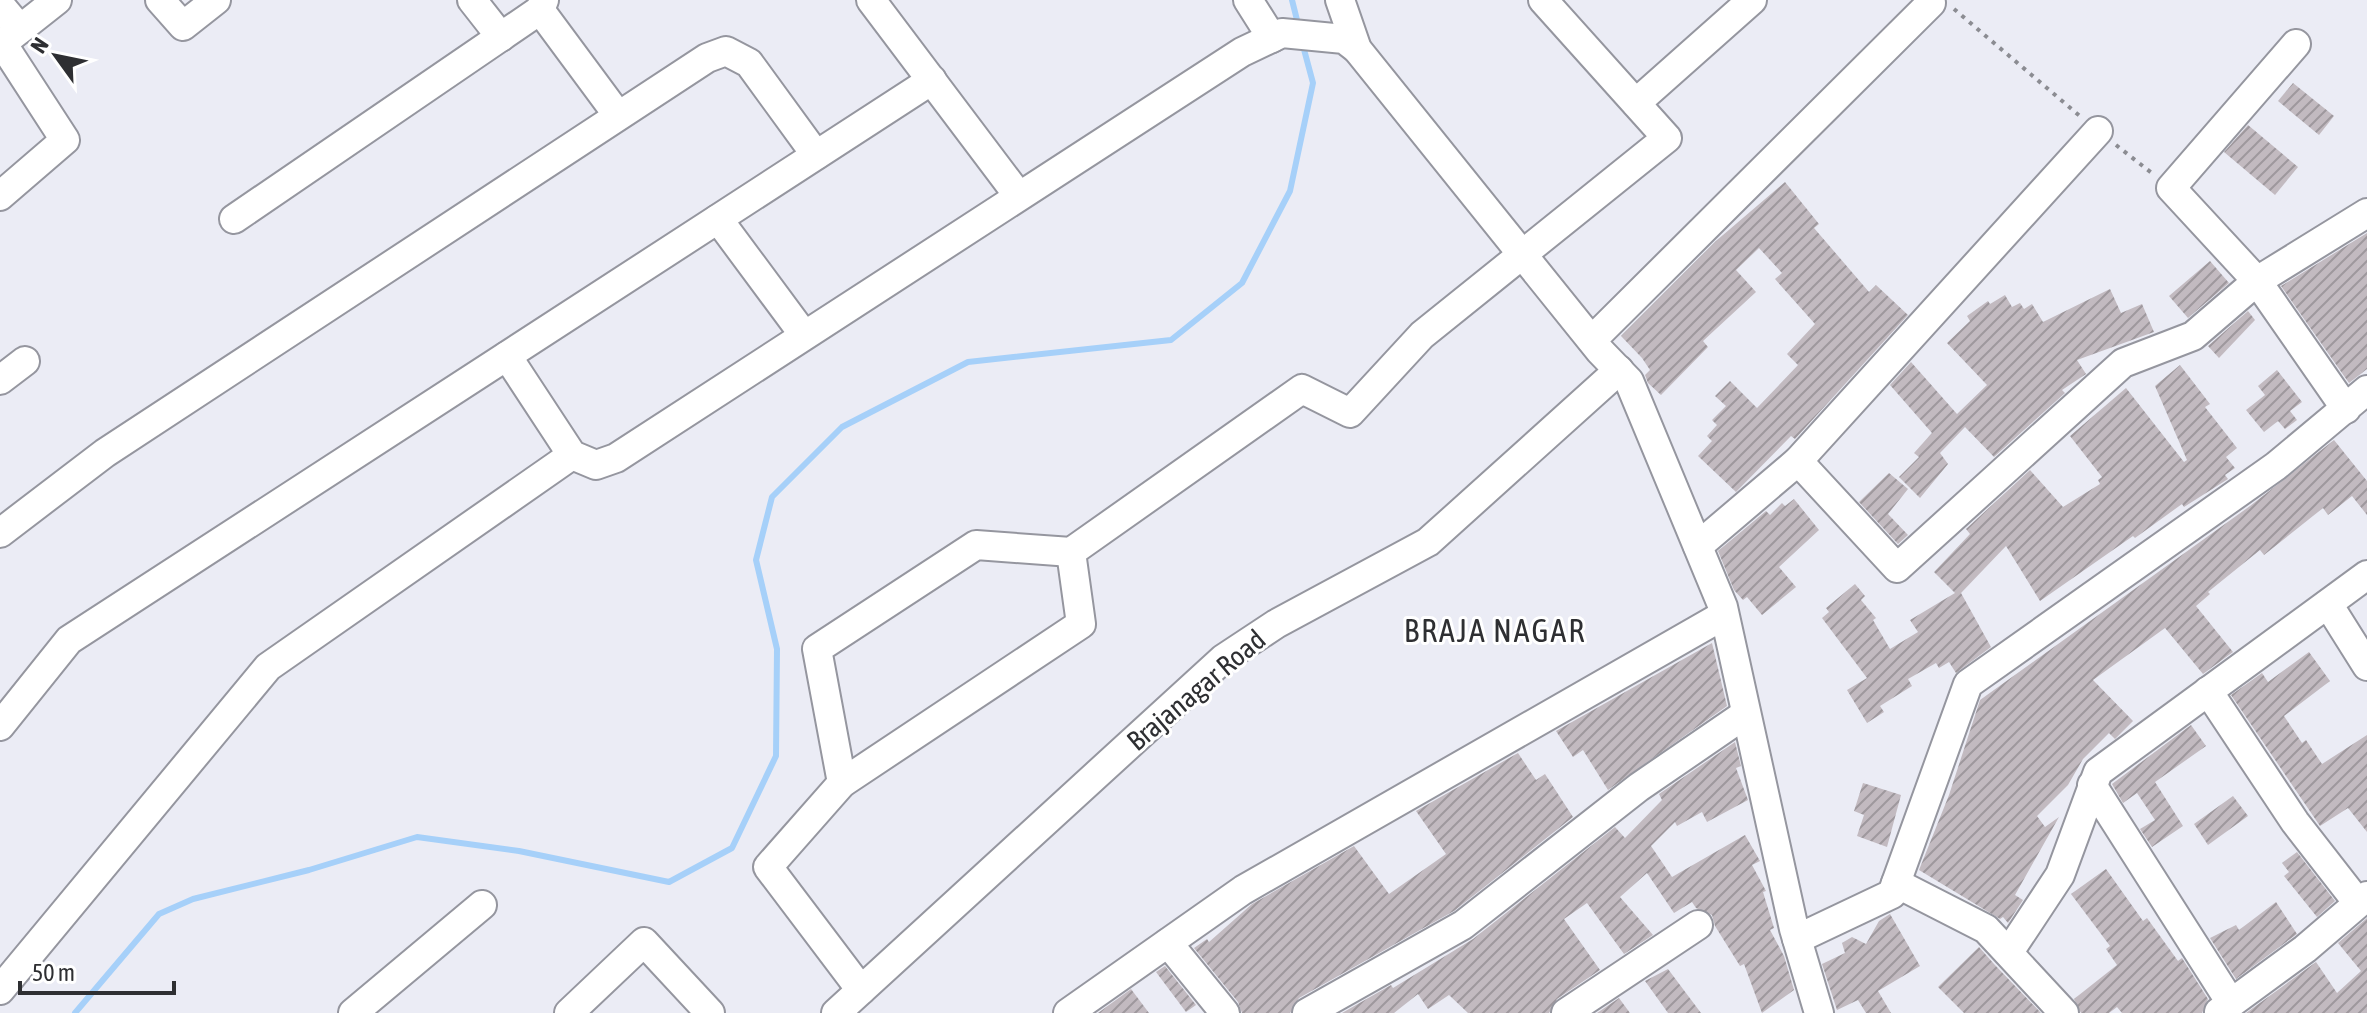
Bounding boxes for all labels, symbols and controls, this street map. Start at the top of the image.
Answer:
north arrow [16,16,96,96]
text: N [25,33,54,58]
district label: BRAJA NAGAR [1404,612,1586,649]
street label: Brajanagar Road [1121,623,1271,757]
scale bar [20,945,174,995]
text: 50 m [32,959,75,986]

